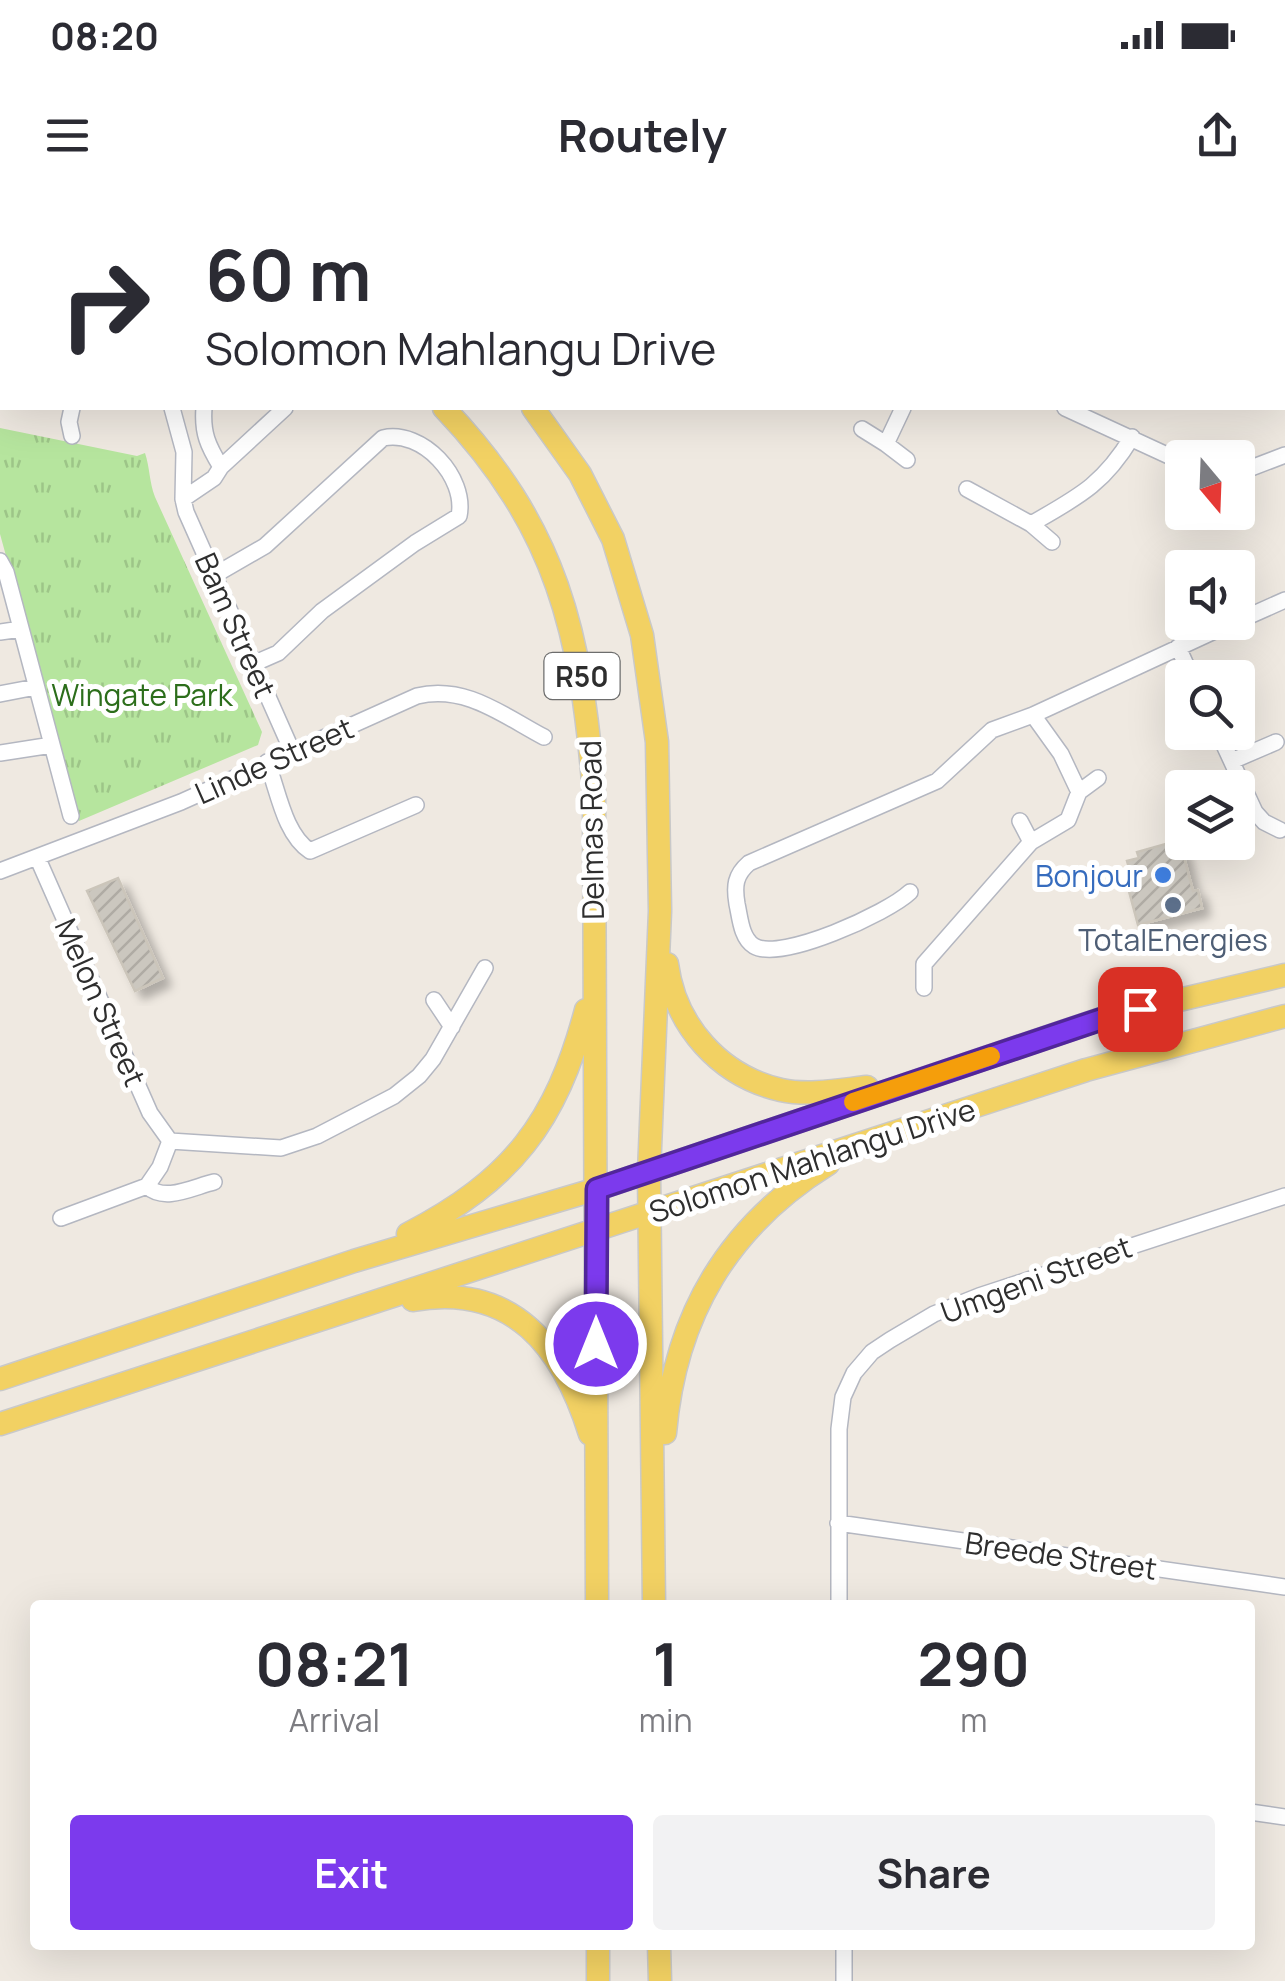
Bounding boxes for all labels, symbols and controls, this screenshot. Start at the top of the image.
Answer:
text: 08:20 [50,9,159,61]
text: Routely [558,104,727,166]
icon: menu [40,108,95,163]
icon: share [1190,108,1245,163]
text: 60 m [205,226,372,322]
icon: right [40,240,170,370]
text: Solomon Mahlangu Drive [205,317,716,379]
north arrow [1165,440,1255,530]
map controls [1165,440,1255,860]
street label: Bam Street [186,546,286,704]
button: sound [1165,550,1255,640]
road number: R50 [544,653,620,699]
button: search [1165,660,1255,750]
park label: Wingate Park [51,674,234,715]
street label: Linde Street [188,707,360,813]
street label: Delmas Road [569,740,613,920]
button: layers [1165,770,1255,860]
place label: Bonjour [1035,855,1143,896]
marker: Bonjour [1152,864,1174,886]
marker: TotalEnergies [1162,894,1184,916]
street label: Melon Street [46,912,156,1092]
place label: TotalEnergies [1078,919,1268,960]
pin [1098,967,1183,1052]
icon: arrive [1113,982,1168,1037]
street label: Solomon Mahlangu Drive [644,1088,980,1232]
street label: Umgeni Street [935,1225,1137,1333]
position arrow [544,1292,648,1396]
street label: Breede Street [962,1521,1160,1589]
text: 08:21 [255,1622,414,1704]
text: 1 [653,1622,679,1704]
text: 290 [917,1622,1030,1704]
text: Arrival [289,1698,380,1742]
text: min [639,1698,692,1742]
text: m [960,1698,987,1742]
button: Exit [70,1815,633,1930]
button: Share [653,1815,1215,1930]

